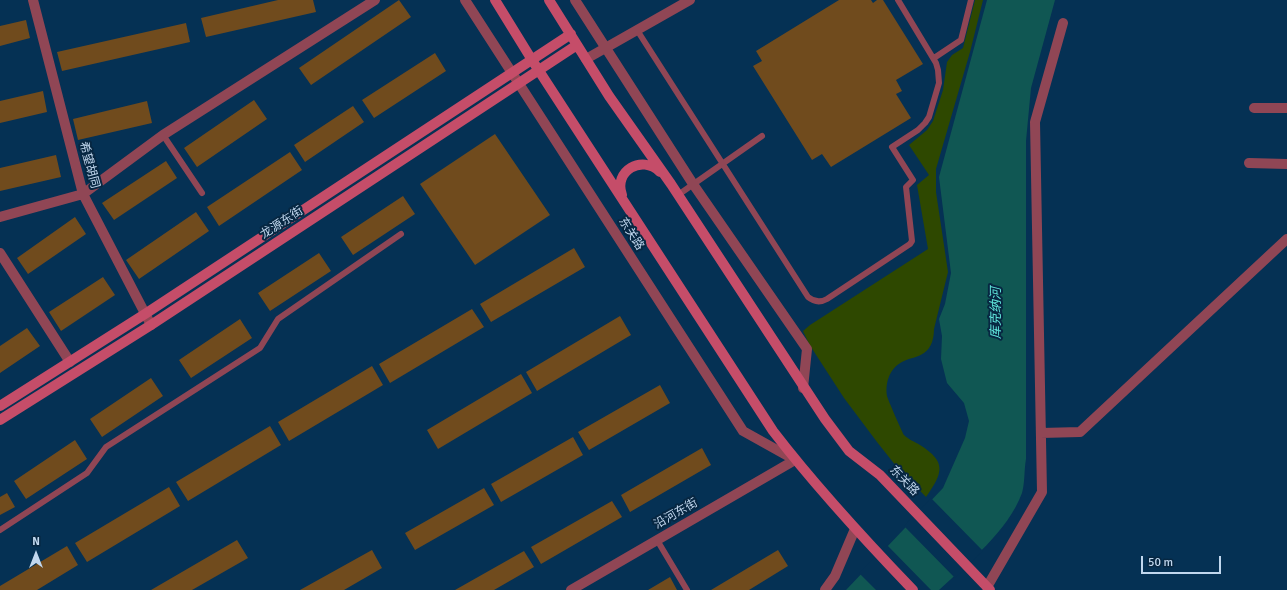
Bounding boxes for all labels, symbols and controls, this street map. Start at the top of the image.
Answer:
street label: 希望胡同 [76,140,102,190]
street label: 龙源东街 [258,204,306,242]
street label: 东关路 [615,215,647,253]
water label: 库克纳河 [989,287,1005,339]
street label: 东关路 [886,463,922,499]
street label: 沿河东街 [652,496,700,532]
north arrow [16,534,56,574]
text: N [32,535,40,548]
scale bar [1143,548,1223,574]
text: 50 m [1148,555,1173,570]

